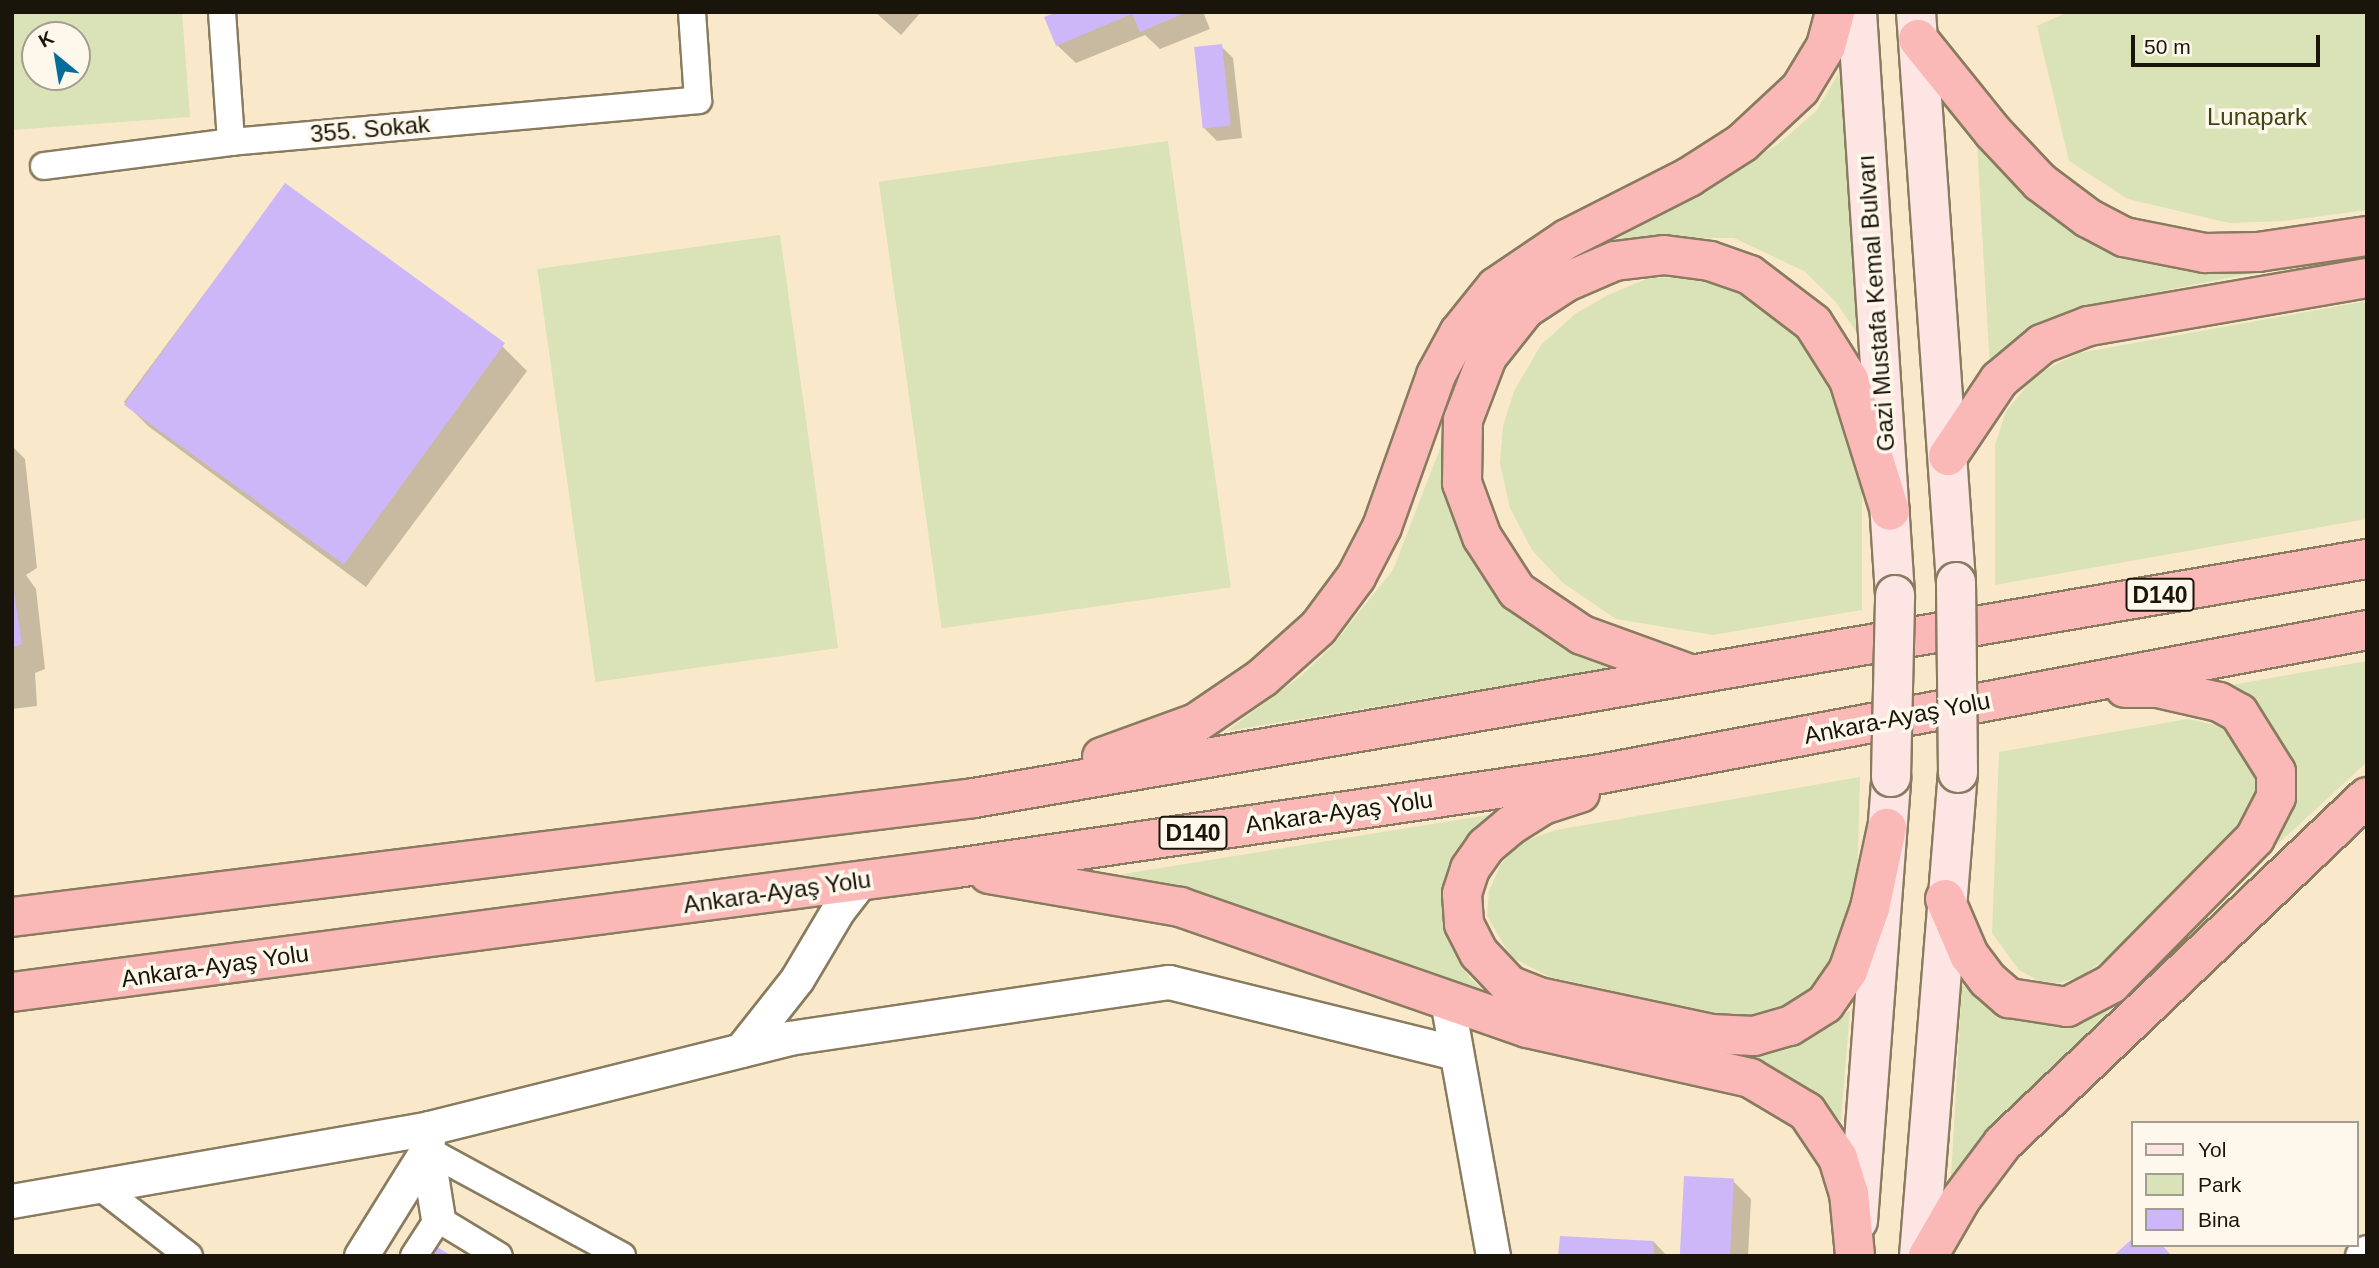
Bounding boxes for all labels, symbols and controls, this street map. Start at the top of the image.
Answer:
north arrow [21,21,91,91]
scale bar [2134,21,2323,65]
text: K [35,27,57,52]
text: 50 m [2144,35,2191,58]
park label: Lunapark [2207,103,2307,131]
street label: 355. Sokak [309,109,431,149]
street label: Gazi Mustafa Kemal Bulvarı [1851,154,1901,452]
road number: D140 [2125,576,2195,614]
street label: Ankara-Ayaş Yolu [1801,686,1993,750]
street label: Ankara-Ayaş Yolu [1243,785,1435,839]
road number: D140 [1158,814,1228,852]
street label: Ankara-Ayaş Yolu [681,865,873,919]
street label: Ankara-Ayaş Yolu [119,939,311,993]
legend [2130,1121,2358,1247]
text: Yol [2198,1138,2226,1161]
text: Park [2198,1173,2241,1196]
text: Bina [2198,1208,2240,1231]

